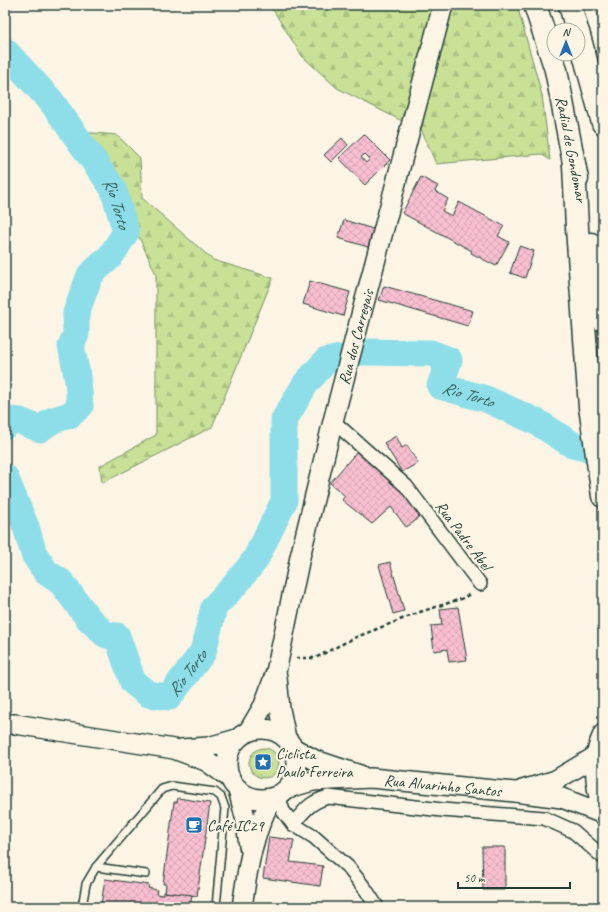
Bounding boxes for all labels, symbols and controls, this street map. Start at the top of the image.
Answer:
north arrow [546,22,586,62]
text: N [563,25,572,39]
street label: Radial de Gondomar [551,95,592,206]
water label: Rio Torto [98,173,135,234]
street label: Rua dos Carregais [334,286,379,387]
water label: Rio Torto [440,377,500,413]
street label: Rua Padre Abel [431,497,498,577]
water label: Rio Torto [163,644,214,701]
place label: Ciclista Paulo Ferreira [276,744,354,782]
place icon: Ciclista Paulo Ferreira [253,752,273,772]
street label: Rua Alvarinho Santos [383,770,504,802]
cafe icon: Café IC29 [184,815,204,835]
place label: Café IC29 [207,816,265,836]
scale bar [458,864,570,890]
text: 50 m [464,870,486,886]

